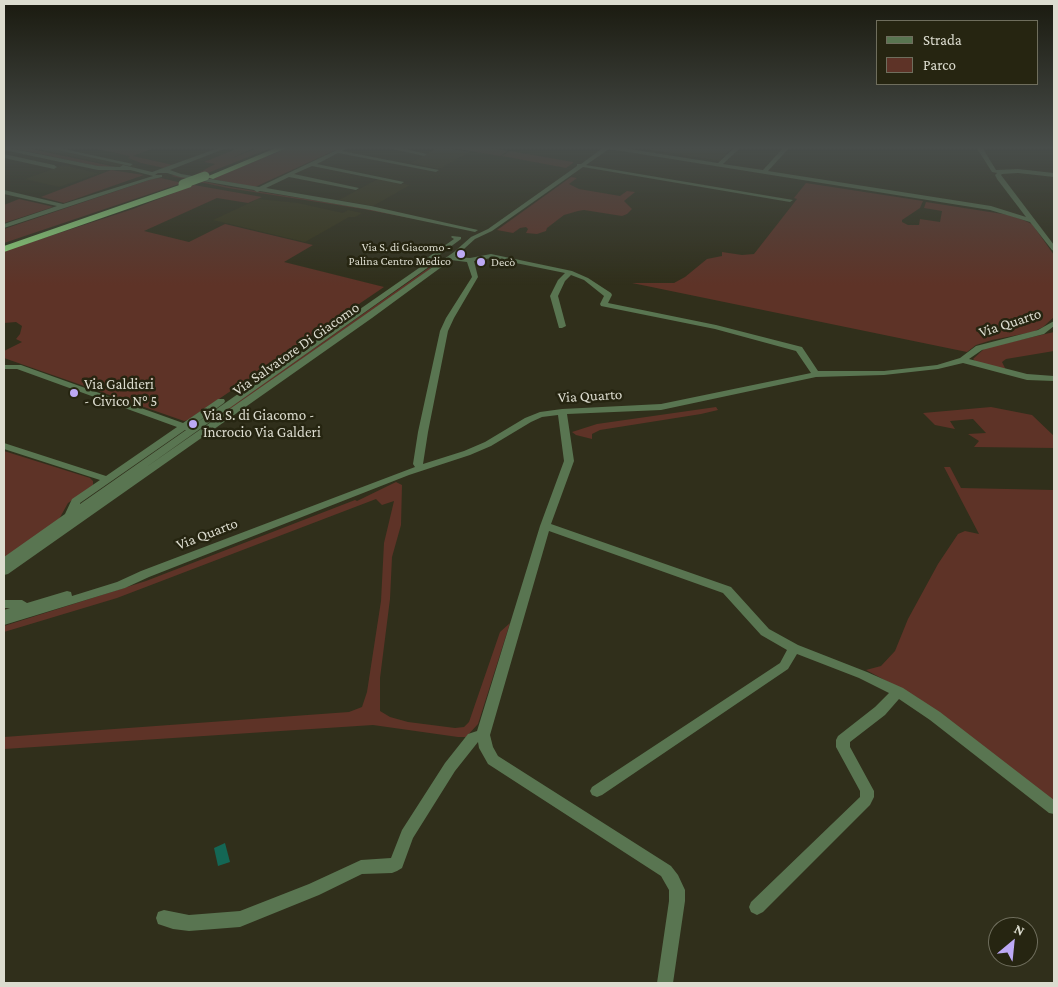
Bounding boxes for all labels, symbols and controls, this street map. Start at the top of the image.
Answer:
legend [876,20,1038,85]
text: Strada [923,32,962,48]
text: Parco [923,57,956,73]
place label: Via S. di Giacomo - Palina Centro Medico [349,240,451,268]
marker: Via S. di Giacomo - Palina Centro Medico [455,248,467,260]
place label: Decò [491,255,515,269]
marker: Decò [475,256,487,268]
street label: Via Salvatore Di Giacomo [229,298,363,400]
street label: Via Quarto [977,304,1043,342]
place label: Via Galdieri - Civico N° 5 [84,375,157,410]
street label: Via Quarto [557,385,623,407]
marker: Via Galdieri - Civico N° 5 [68,387,80,399]
place label: Via S. di Giacomo - Incrocio Via Galderi [203,406,321,441]
marker: Via S. di Giacomo - Incrocio Via Galderi [187,418,199,430]
street label: Via Quarto [174,514,240,554]
north arrow [988,917,1038,967]
text: N [1012,920,1028,939]

